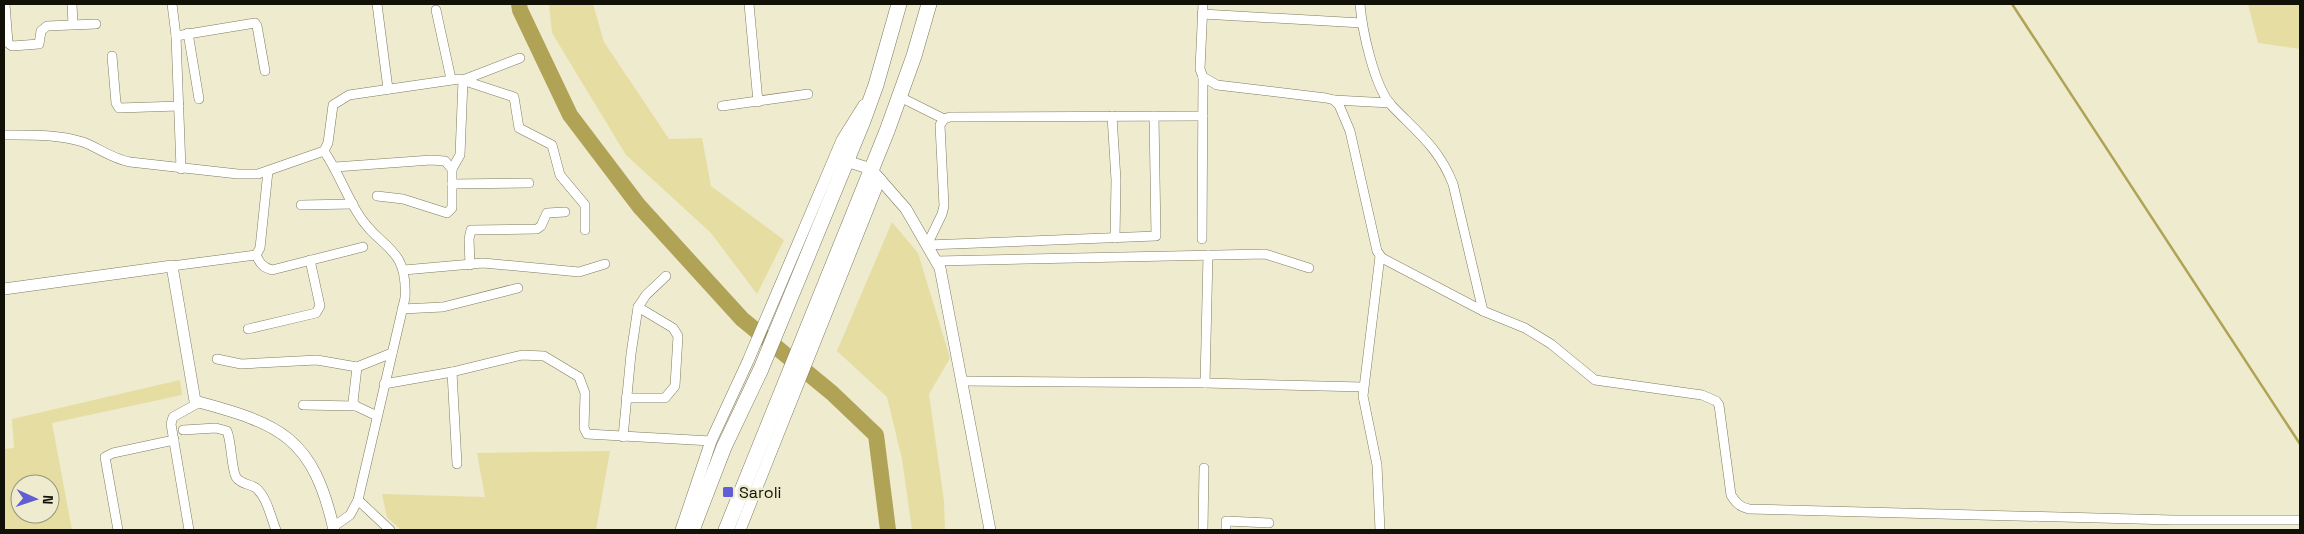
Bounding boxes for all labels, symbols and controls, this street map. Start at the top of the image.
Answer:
north arrow [10,474,60,524]
place label: Saroli [739,482,781,503]
marker: Saroli [721,485,735,499]
text: N [39,495,57,505]

